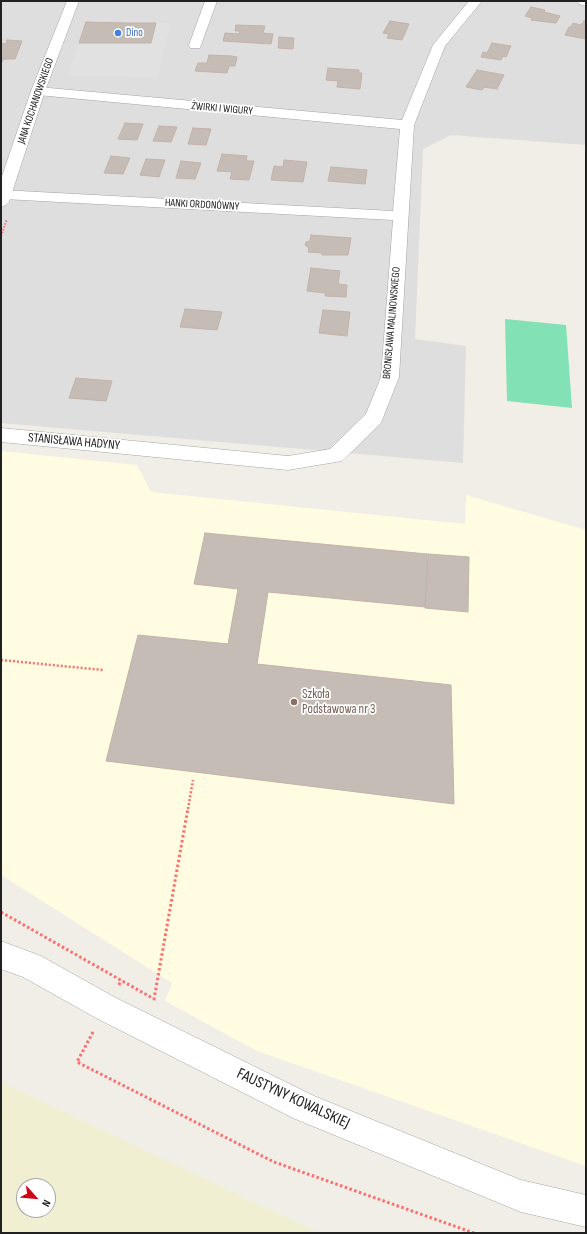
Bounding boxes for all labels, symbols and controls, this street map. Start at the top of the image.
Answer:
place label: Dino [126,26,143,40]
marker: Dino [113,28,123,38]
street label: JANA KOCHANOWSKIEGO [15,56,57,146]
street label: ŻWIRKI I WIGURY [191,100,253,118]
street label: HANKI ORDONÓWNY [164,196,240,214]
street label: BRONISŁAWA MALINOWSKIEGO [381,266,403,380]
street label: STANISŁAWA HADYNY [27,430,121,454]
place label: Szkoła Podstawowa nr 3 [302,687,375,718]
marker: Szkoła Podstawowa nr 3 [289,697,299,707]
street label: FAUSTYNY KOWALSKIEJ [233,1064,353,1134]
north arrow [16,1178,56,1218]
text: N [39,1198,53,1209]

